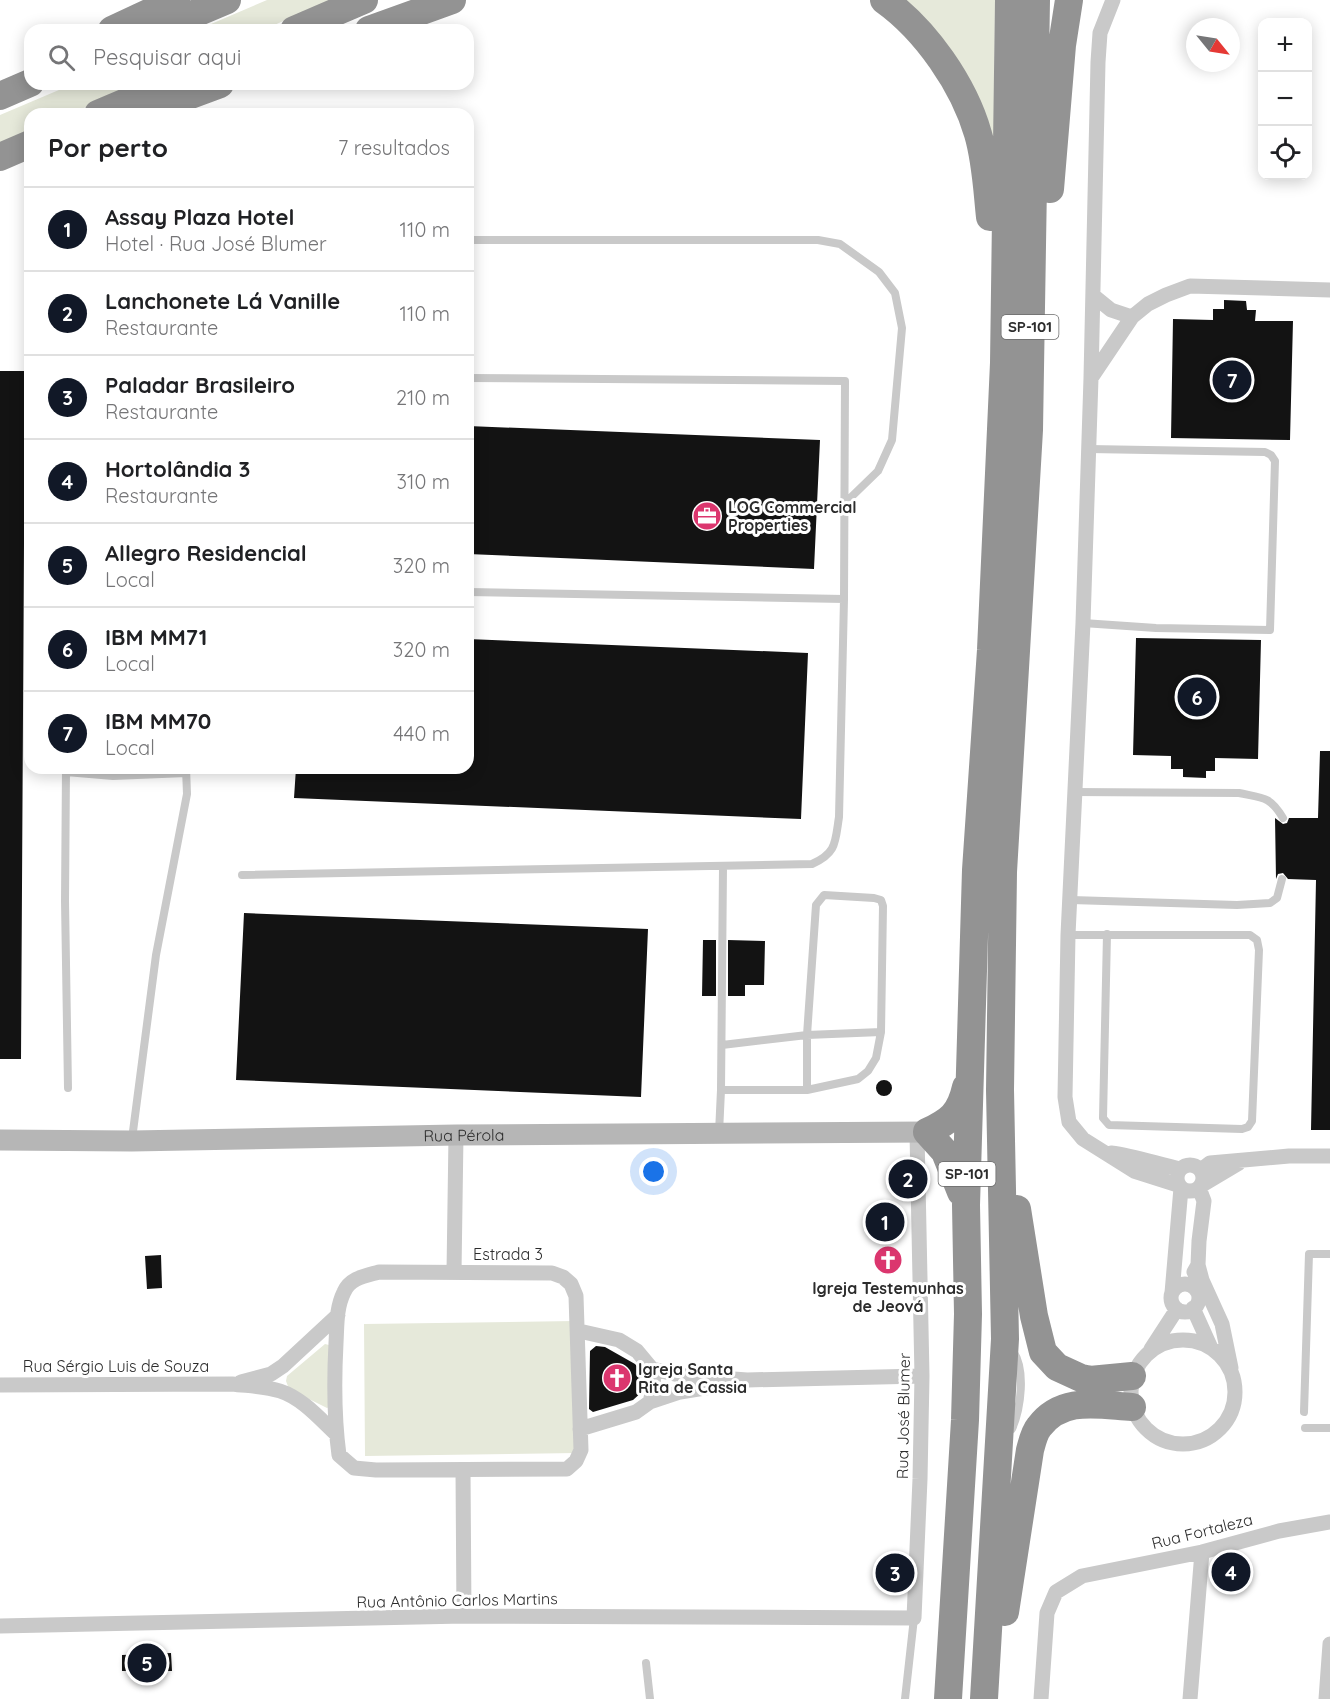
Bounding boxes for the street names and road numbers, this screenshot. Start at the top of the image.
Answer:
road number: SP-101 [1002,315,1058,339]
street label: Rua Pérola [423,1125,505,1146]
road number: SP-101 [938,1162,996,1186]
street label: Estrada 3 [473,1244,543,1264]
street label: Rua José Blumer [892,1353,914,1479]
street label: Rua Sérgio Luis de Souza [23,1356,209,1376]
street label: Rua Fortaleza [1149,1509,1255,1553]
street label: Rua Antônio Carlos Martins [356,1588,558,1612]

